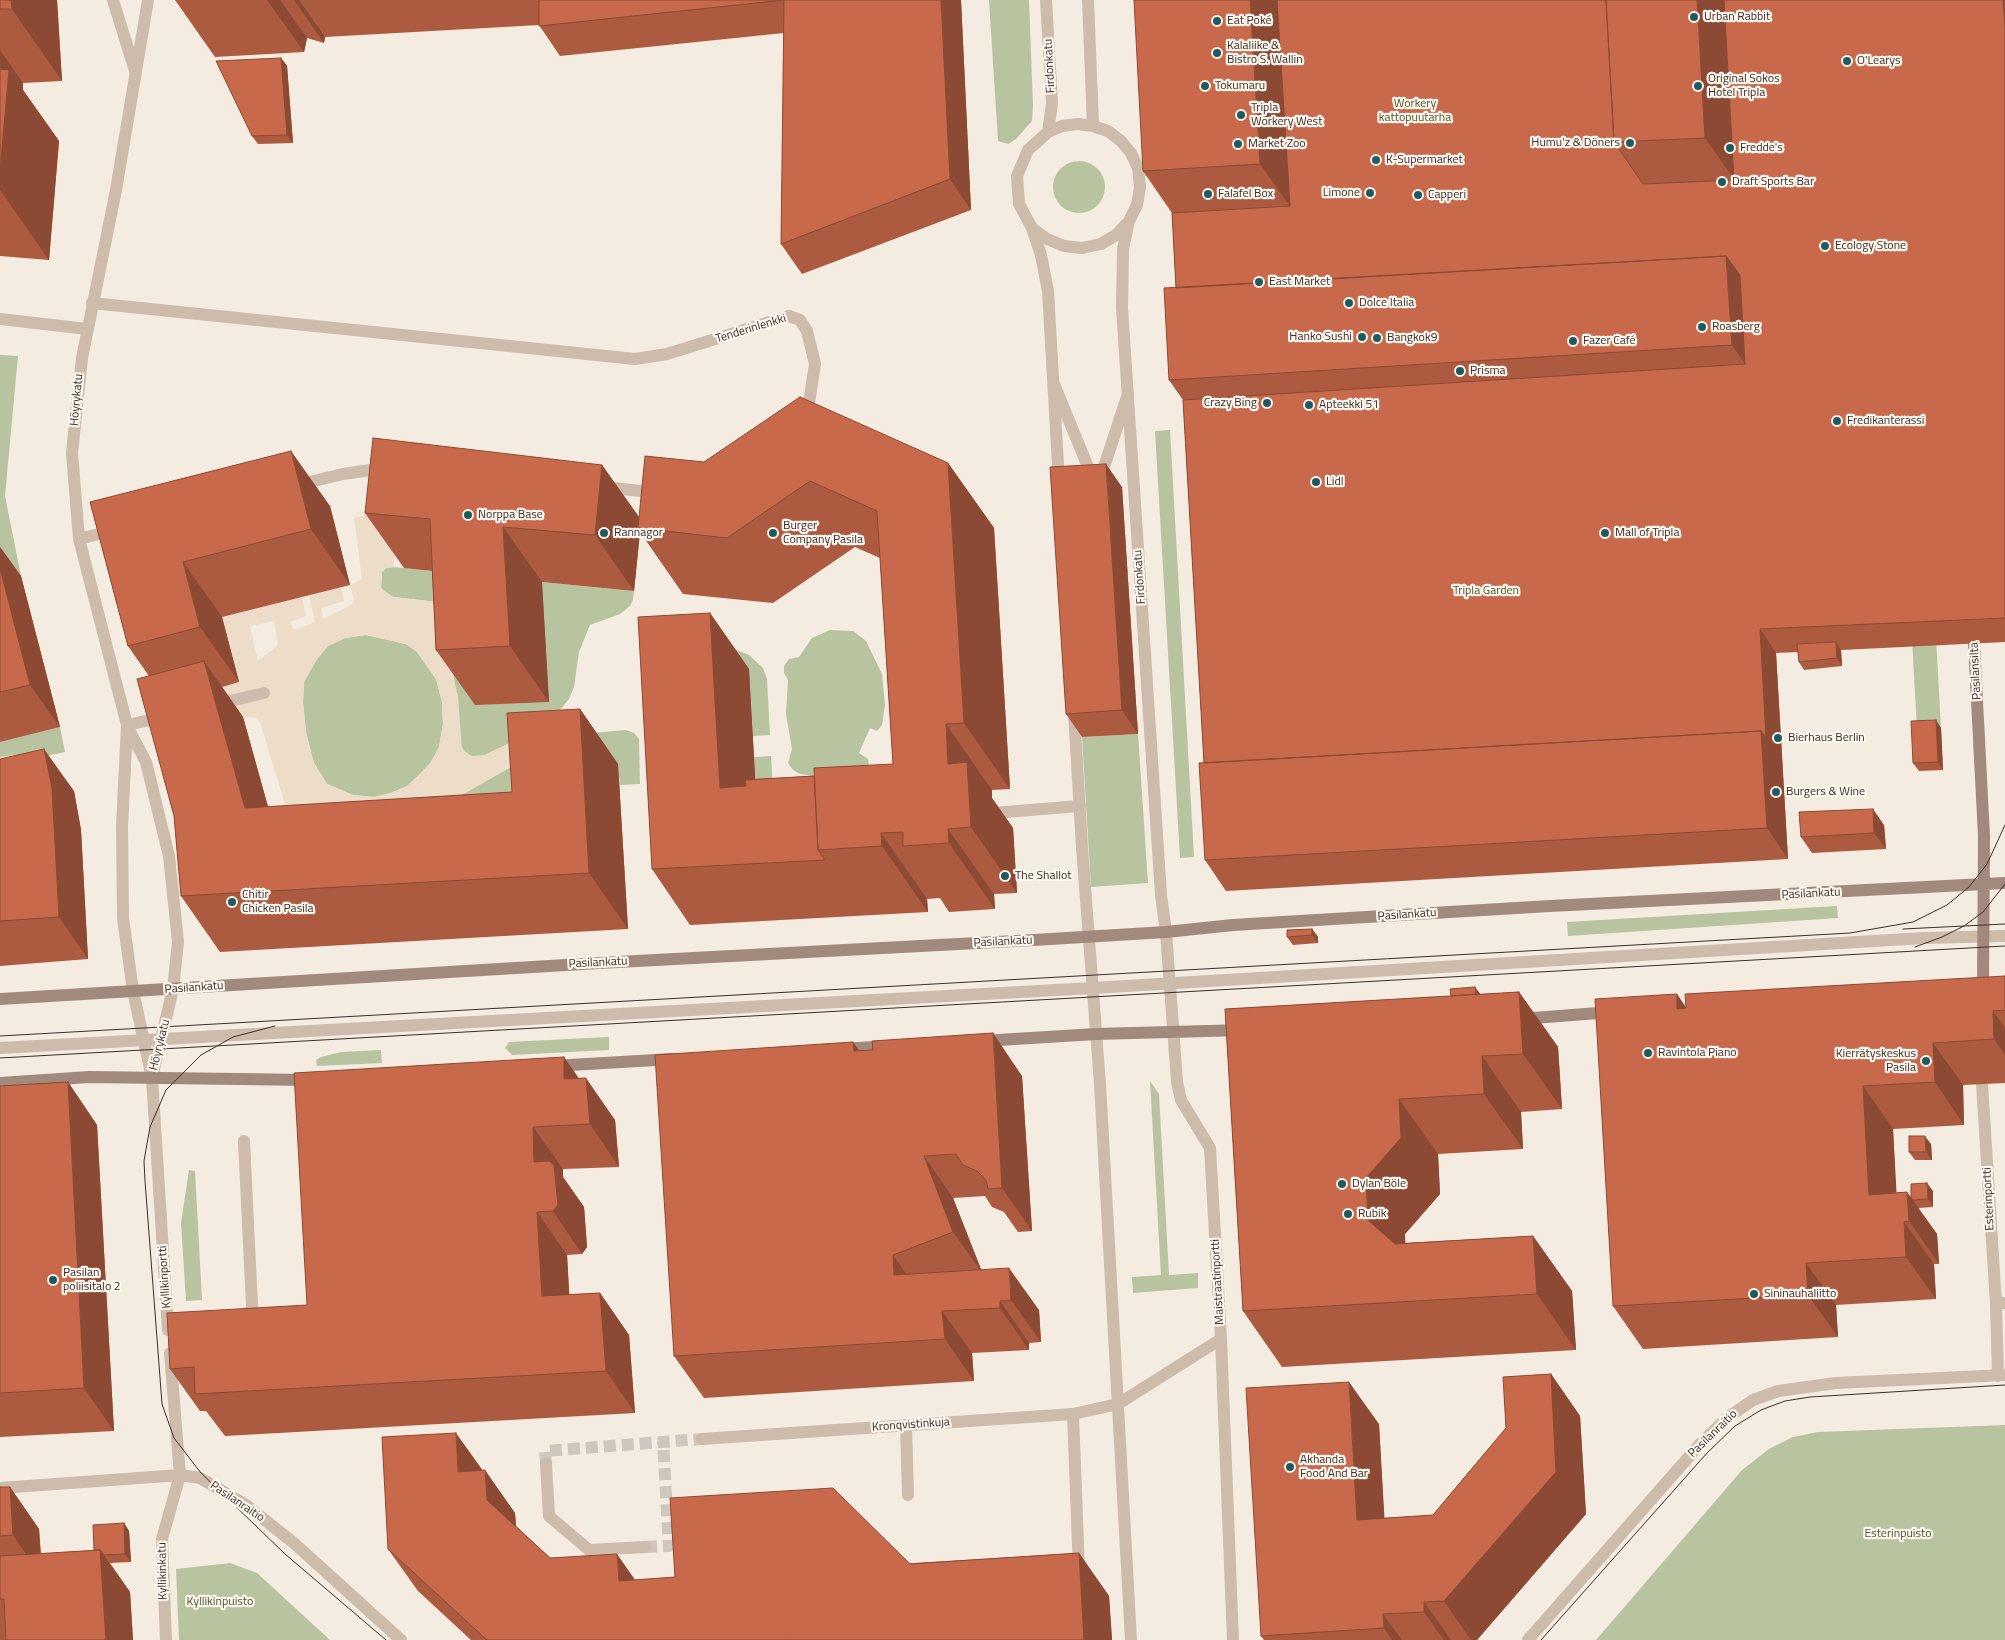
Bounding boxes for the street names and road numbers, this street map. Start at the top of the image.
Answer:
street label: Firdonkatu [1041,38,1059,94]
street label: Tenderinlenkki [714,311,788,347]
street label: Höyrykatu [68,373,86,427]
street label: Firdonkatu [1131,549,1149,605]
street label: Pasilansilta [1967,642,1985,700]
street label: Pasilankatu [1781,885,1841,903]
street label: Pasilankatu [1377,906,1437,924]
street label: Pasilankatu [973,933,1033,951]
street label: Pasilankatu [568,954,628,972]
street label: Pasilankatu [164,979,224,997]
street label: Höyrykatu [147,1018,173,1072]
street label: Esterinportti [1980,1167,1998,1231]
street label: Maistraatinportti [1209,1239,1227,1325]
street label: Kyllikinportti [156,1245,174,1309]
street label: Pasilanraitio [1686,1407,1740,1461]
street label: Kronqvistinkuja [872,1415,950,1435]
street label: Pasilanraitio [207,1479,267,1525]
street label: Kyllikinkatu [155,1542,171,1600]

